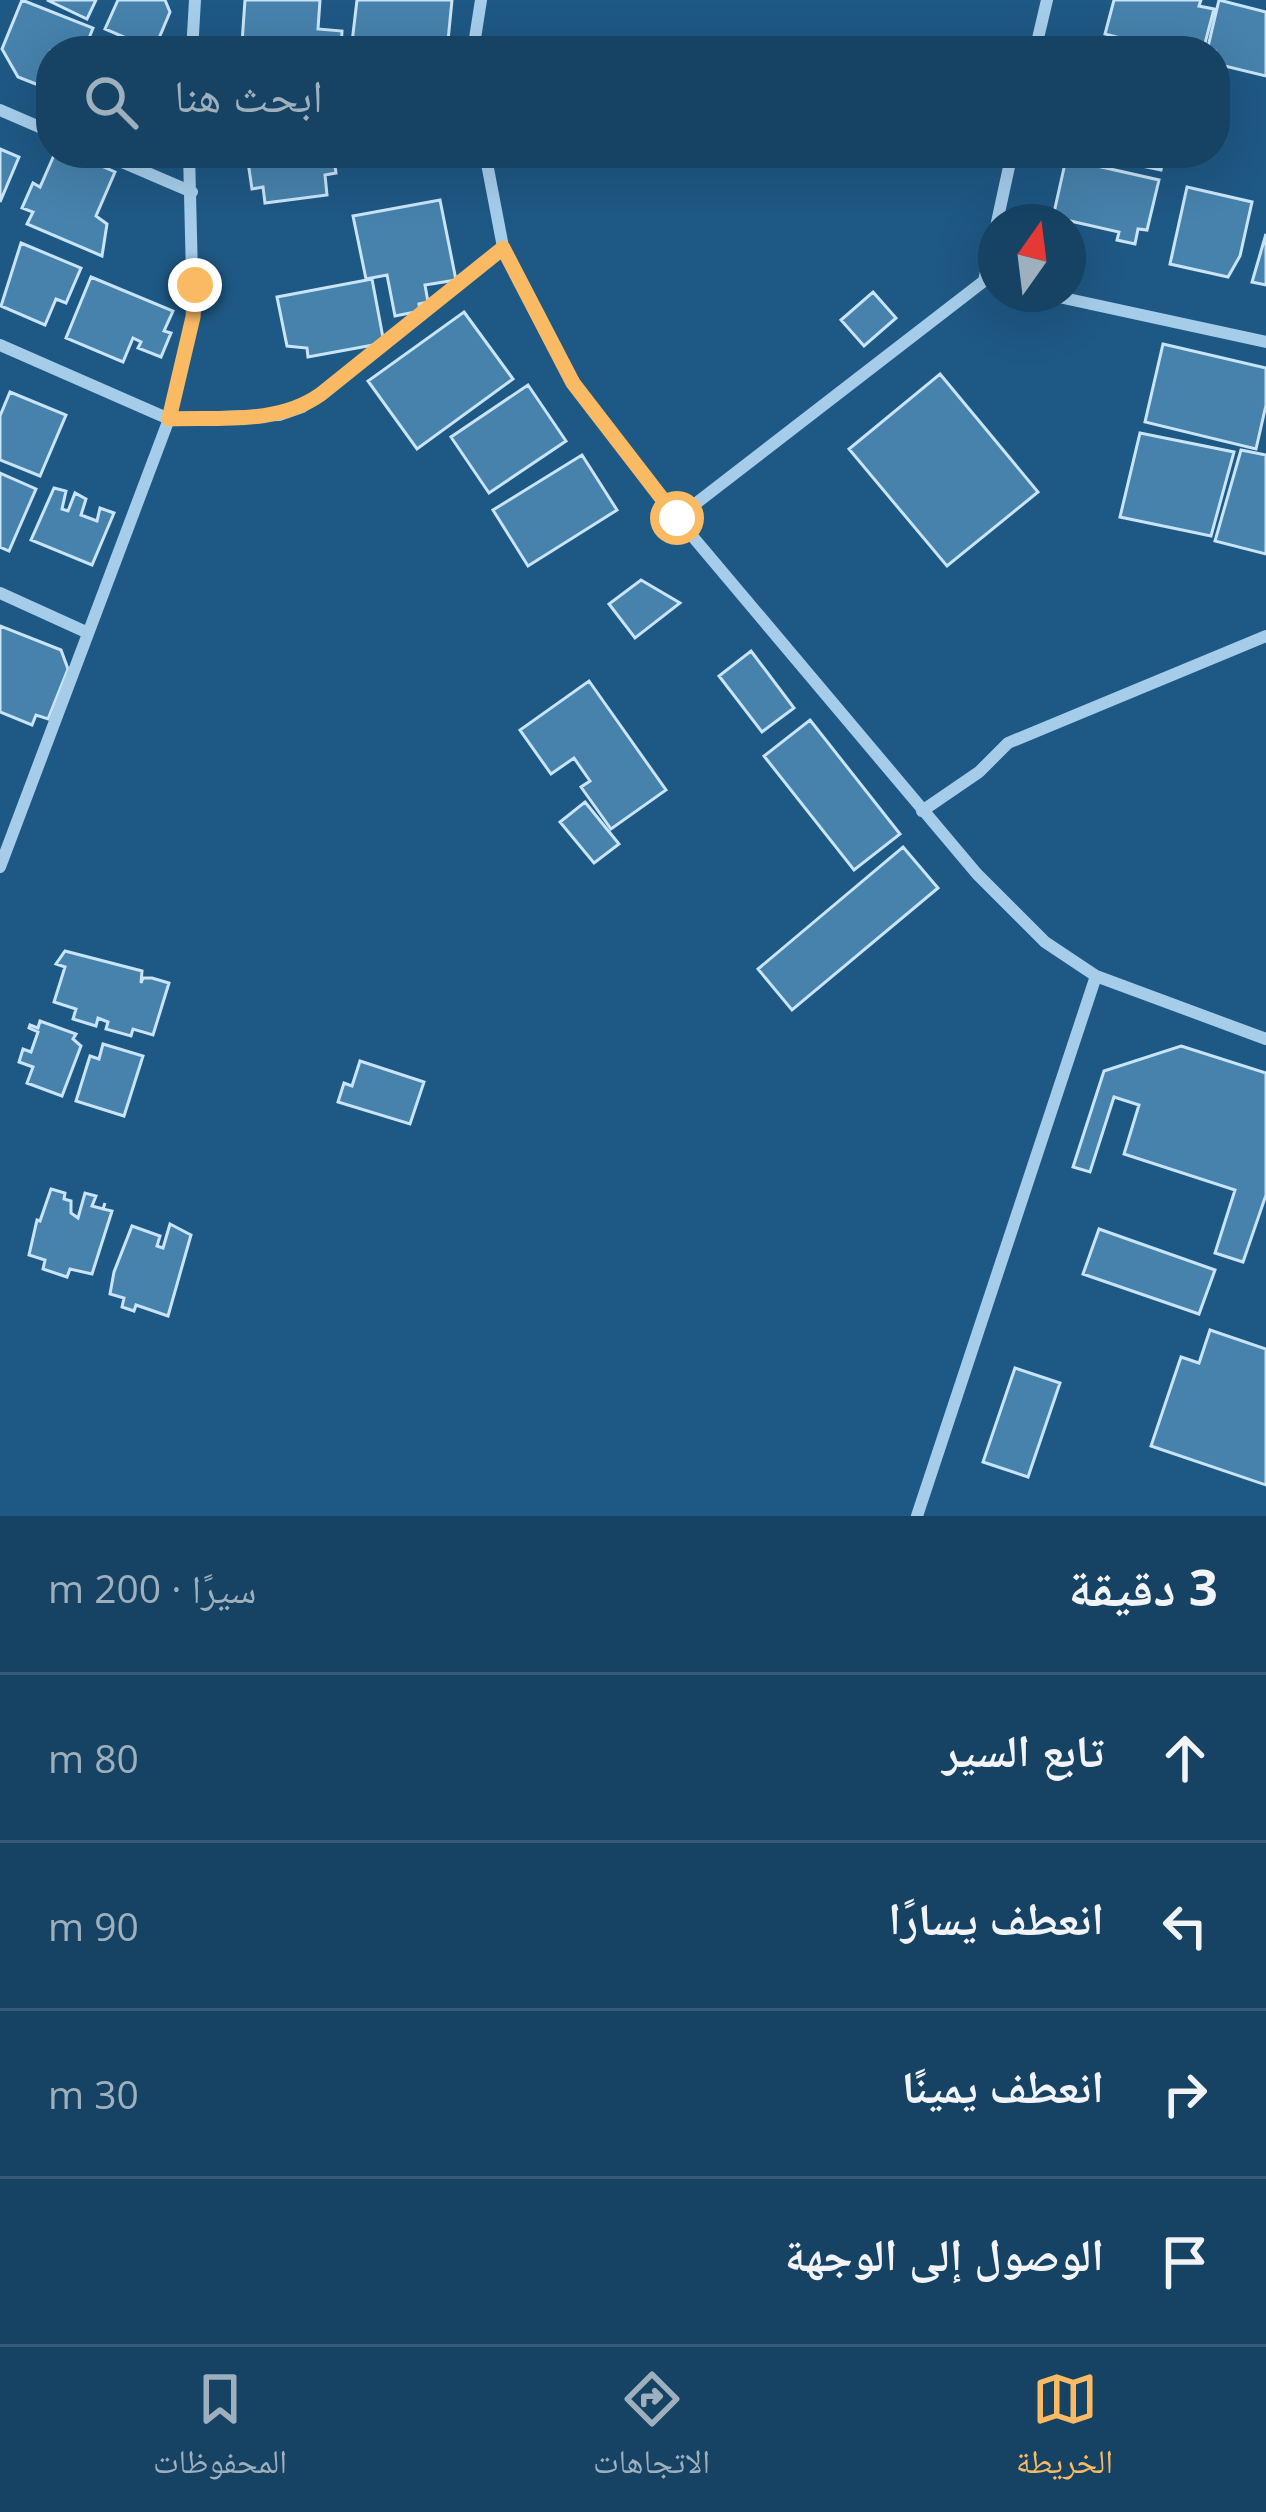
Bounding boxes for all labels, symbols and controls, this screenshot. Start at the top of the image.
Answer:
search box [36,36,1230,168]
text: ابحث هنا [174,64,323,125]
icon: search [78,69,144,135]
north arrow [978,204,1086,312]
route end [168,258,222,312]
route start [650,491,704,545]
text: 3 دقيقة [1068,1551,1218,1621]
text: سيرًا · 200 m [48,1561,256,1614]
text: تابع السير [942,1719,1104,1780]
icon: ahead [1152,1725,1218,1791]
text: 80 m [48,1731,139,1784]
text: انعطف يسارًا [888,1887,1104,1948]
icon: left [1152,1893,1218,1959]
text: 90 m [48,1899,139,1952]
text: انعطف يمينًا [901,2055,1104,2116]
icon: right [1152,2061,1218,2127]
text: 30 m [48,2067,139,2120]
text: الوصول إلى الوجهة [785,2223,1104,2284]
icon: arrive [1152,2229,1218,2295]
tab: المحفوظات [153,2366,287,2494]
tab: الاتجاهات [593,2366,710,2494]
tab: الخريطة [1016,2366,1113,2494]

